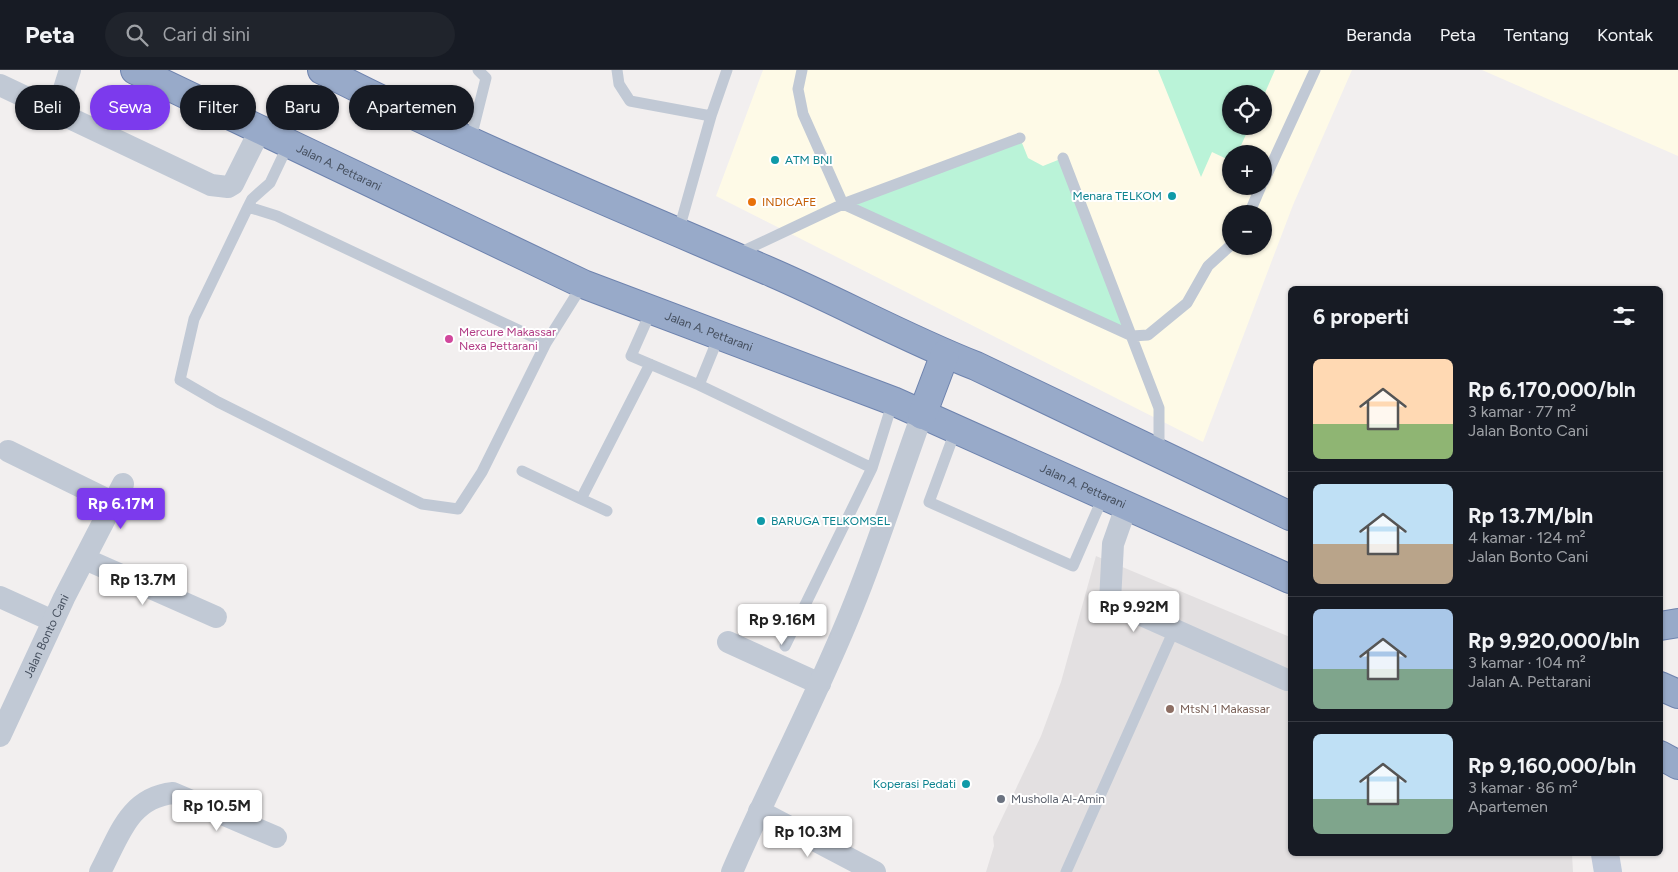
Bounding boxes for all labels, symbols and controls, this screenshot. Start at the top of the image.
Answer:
search box [105,12,455,57]
text: Peta [25,20,75,49]
icon: search [123,21,151,49]
text: Cari di sini [163,23,250,46]
text: Beranda [1346,24,1412,46]
text: Peta [1440,24,1476,46]
text: Tentang [1504,24,1569,46]
text: Kontak [1597,24,1653,46]
chip: Beli [15,85,80,130]
chip: Sewa [90,85,170,130]
chip: Filter [180,85,256,130]
chip: Baru [266,85,339,130]
chip: Apartemen [349,85,474,130]
map controls [1222,85,1272,255]
button: locate [1222,85,1272,135]
street label: Jalan A. Pettarani [294,141,384,194]
button: + [1222,145,1272,195]
place label: ATM BNI [785,153,833,167]
marker: ATM BNI [769,154,781,166]
place label: Menara TELKOM [1073,189,1162,203]
marker: Menara TELKOM [1166,190,1178,202]
place label: INDICAFE [762,195,816,209]
marker: INDICAFE [746,196,758,208]
button: − [1222,205,1272,255]
icon: filters [1610,302,1638,330]
text: 6 properti [1313,304,1409,329]
street label: Jalan A. Pettarani [663,309,755,354]
place label: Mercure Makassar Nexa Pettarani [459,325,556,353]
marker: Mercure Makassar Nexa Pettarani [443,333,455,345]
text: Rp 6,170,000/bln [1468,377,1636,402]
icon: home [1353,379,1413,439]
text: 3 kamar · 77 m² [1468,402,1576,421]
text: Jalan Bonto Cani [1468,421,1589,440]
street label: Jalan A. Pettarani [1038,461,1128,511]
pin: Rp 6.17M [69,488,173,530]
text: Rp 6.17M [88,494,154,513]
text: Rp 13.7M/bln [1468,503,1593,528]
icon: home [1353,504,1413,564]
place label: BARUGA TELKOMSEL [771,514,891,528]
marker: BARUGA TELKOMSEL [755,515,767,527]
text: 4 kamar · 124 m² [1468,528,1586,547]
text: Jalan Bonto Cani [1468,547,1589,566]
pin: Rp 13.7M [91,564,195,606]
text: Rp 13.7M [110,570,176,589]
pin: Rp 9.92M [1082,590,1186,633]
street label: Jalan Bonto Cani [21,592,72,680]
text: Rp 9.92M [1099,597,1169,616]
pin: Rp 9.16M [730,604,834,646]
text: Rp 9.16M [749,610,815,629]
text: Rp 9,920,000/bln [1468,628,1640,653]
icon: home [1353,629,1413,689]
text: 3 kamar · 104 m² [1468,653,1586,672]
text: Jalan A. Pettarani [1468,672,1591,691]
place label: MtsN 1 Makassar [1180,702,1270,716]
marker: MtsN 1 Makassar [1164,703,1176,715]
text: Rp 9,160,000/bln [1468,753,1636,778]
icon: home [1353,754,1413,814]
place label: Koperasi Pedati [873,777,956,791]
marker: Koperasi Pedati [960,778,972,790]
text: 3 kamar · 86 m² [1468,778,1578,797]
pin: Rp 10.5M [165,790,269,832]
place label: Musholla Al-Amin [1011,792,1105,806]
marker: Musholla Al-Amin [995,793,1007,805]
text: Rp 10.5M [183,796,251,815]
text: Apartemen [1468,797,1548,816]
pin: Rp 10.3M [756,816,860,858]
text: Rp 10.3M [774,822,842,841]

